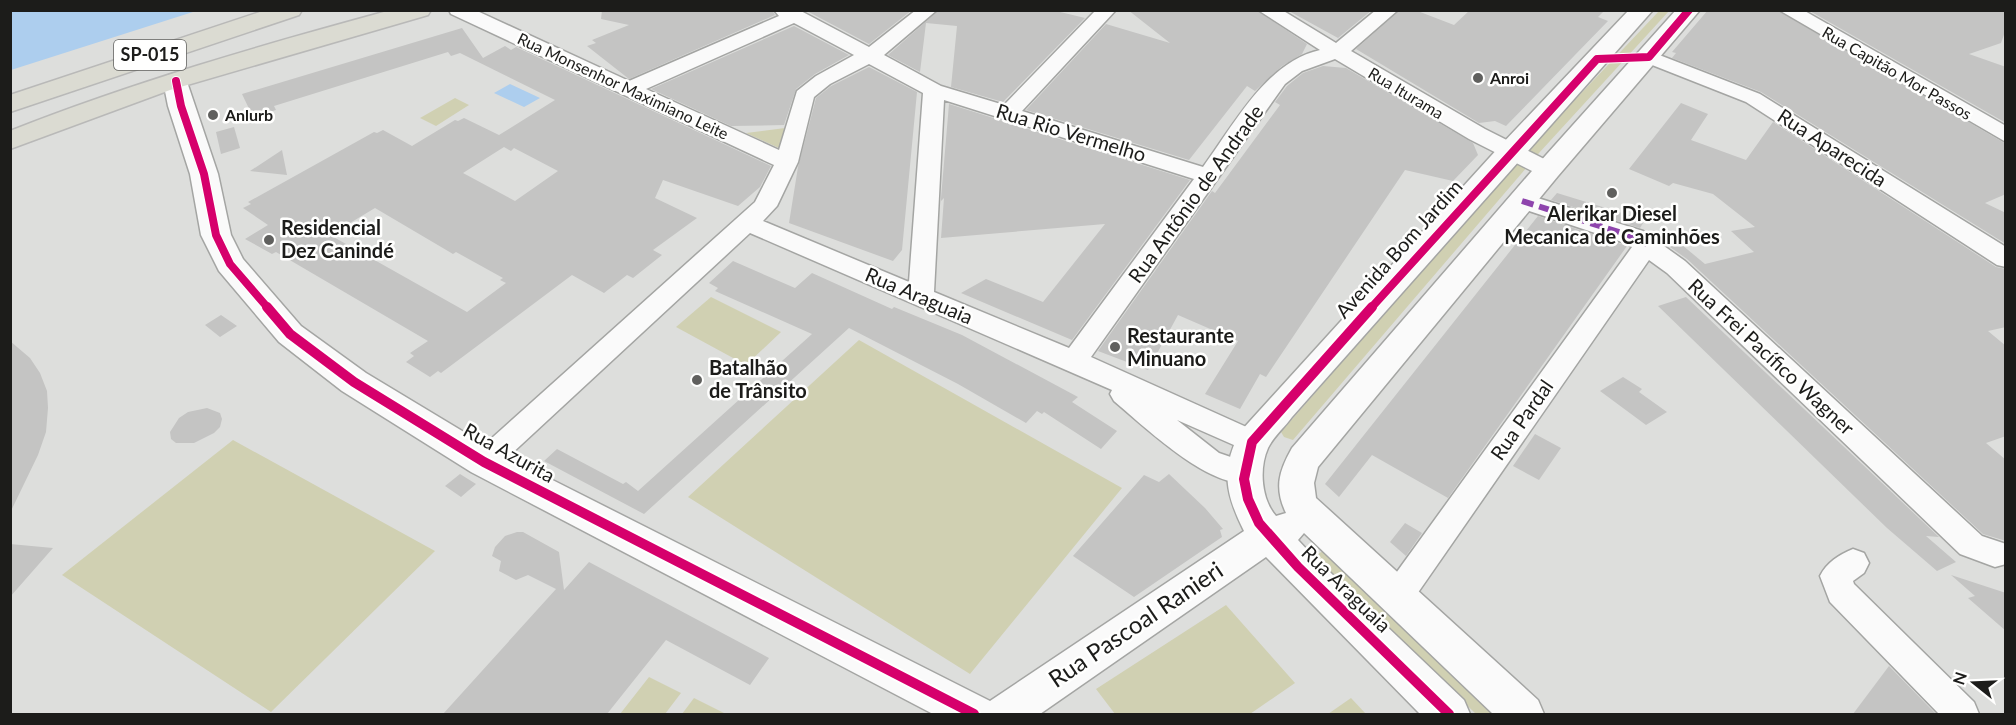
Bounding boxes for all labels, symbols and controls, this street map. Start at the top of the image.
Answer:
street label: Rua Capitão Mor Passos [1819,22,1975,123]
street label: Rua Monsenhor Maximiano Leite [515,28,732,143]
road number: SP-015 [114,40,186,70]
street label: Rua Iturama [1365,63,1447,122]
place label: Anroi [1489,68,1529,87]
marker: Anroi [1471,71,1485,85]
street label: Rua Rio Vermelho [993,98,1149,166]
street label: Rua Antônio de Andrade [1123,100,1268,287]
street label: Rua Aparecida [1773,103,1892,191]
place label: Anlurb [224,105,273,124]
marker: Anlurb [206,108,220,122]
street label: Avenida Bom Jardim [1330,174,1467,323]
marker: Alerikar Diesel Mecanica de Caminhões [1605,186,1619,200]
place label: Alerikar Diesel Mecanica de Caminhões [1504,201,1720,248]
place label: Residencial Dez Canindé [281,215,394,262]
marker: Residencial Dez Canindé [262,233,276,247]
street label: Rua Araguaia [862,262,977,328]
street label: Rua Frei Pacífico Wagner [1684,273,1860,440]
place label: Restaurante Minuano [1127,323,1235,370]
marker: Restaurante Minuano [1108,340,1122,354]
place label: Batalhão de Trânsito [709,355,807,402]
marker: Batalhão de Trânsito [690,373,704,387]
street label: Rua Pardal [1485,375,1558,464]
street label: Rua Azurita [460,417,559,487]
street label: Rua Araguaia [1297,540,1396,637]
street label: Rua Pascoal Ranieri [1042,555,1228,693]
north arrow [1944,653,2004,713]
text: N [1948,669,1970,687]

